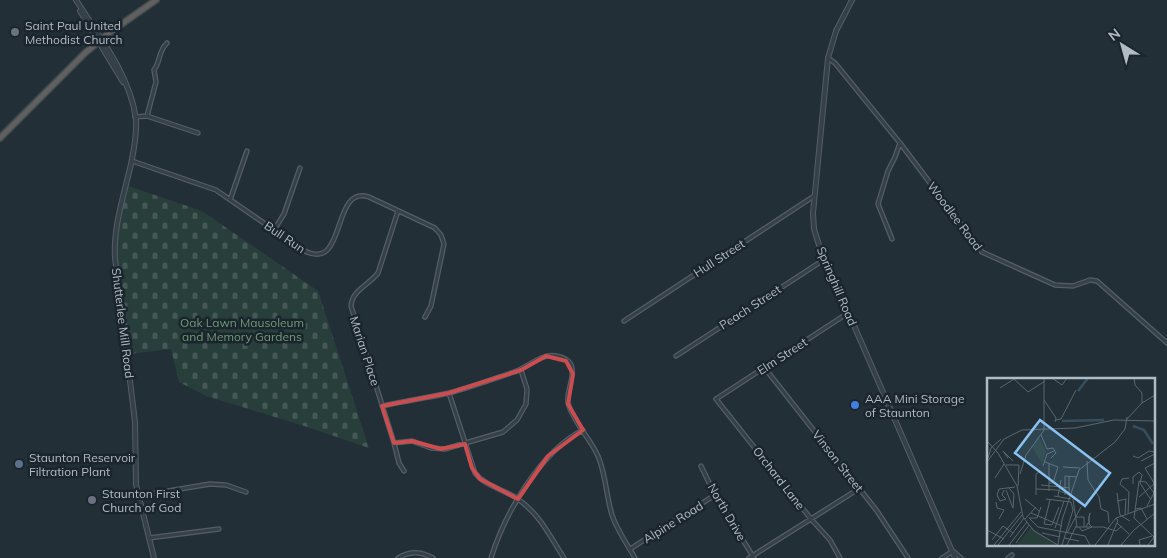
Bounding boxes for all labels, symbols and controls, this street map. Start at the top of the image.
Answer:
place label: Saint Paul United Methodist Church [25,18,123,47]
north arrow [1097,20,1147,70]
text: N [1105,24,1124,45]
marker: Saint Paul United Methodist Church [9,26,21,38]
street label: Woodlee Road [924,179,986,253]
street label: Bull Run [262,218,308,256]
street label: Hull Street [691,236,747,280]
street label: Springhill Road [814,244,860,328]
street label: Shutterlee Mill Road [109,267,137,379]
street label: Peach Street [716,281,784,333]
street label: Marian Place [347,314,383,388]
park label: Oak Lawn Mausoleum and Memory Gardens [180,315,304,344]
street label: Elm Street [754,334,810,378]
inset map [987,378,1154,546]
place label: AAA Mini Storage of Staunton [865,391,964,420]
marker: AAA Mini Storage of Staunton [849,399,861,411]
street label: Vinson Street [809,427,867,495]
street label: Orchard Lane [750,444,808,512]
place label: Staunton Reservoir Filtration Plant [29,450,136,479]
marker: Staunton Reservoir Filtration Plant [13,458,25,470]
street label: North Drive [705,481,749,543]
place label: Staunton First Church of God [102,486,181,515]
marker: Staunton First Church of God [86,494,98,506]
street label: Alpine Road [640,498,706,546]

